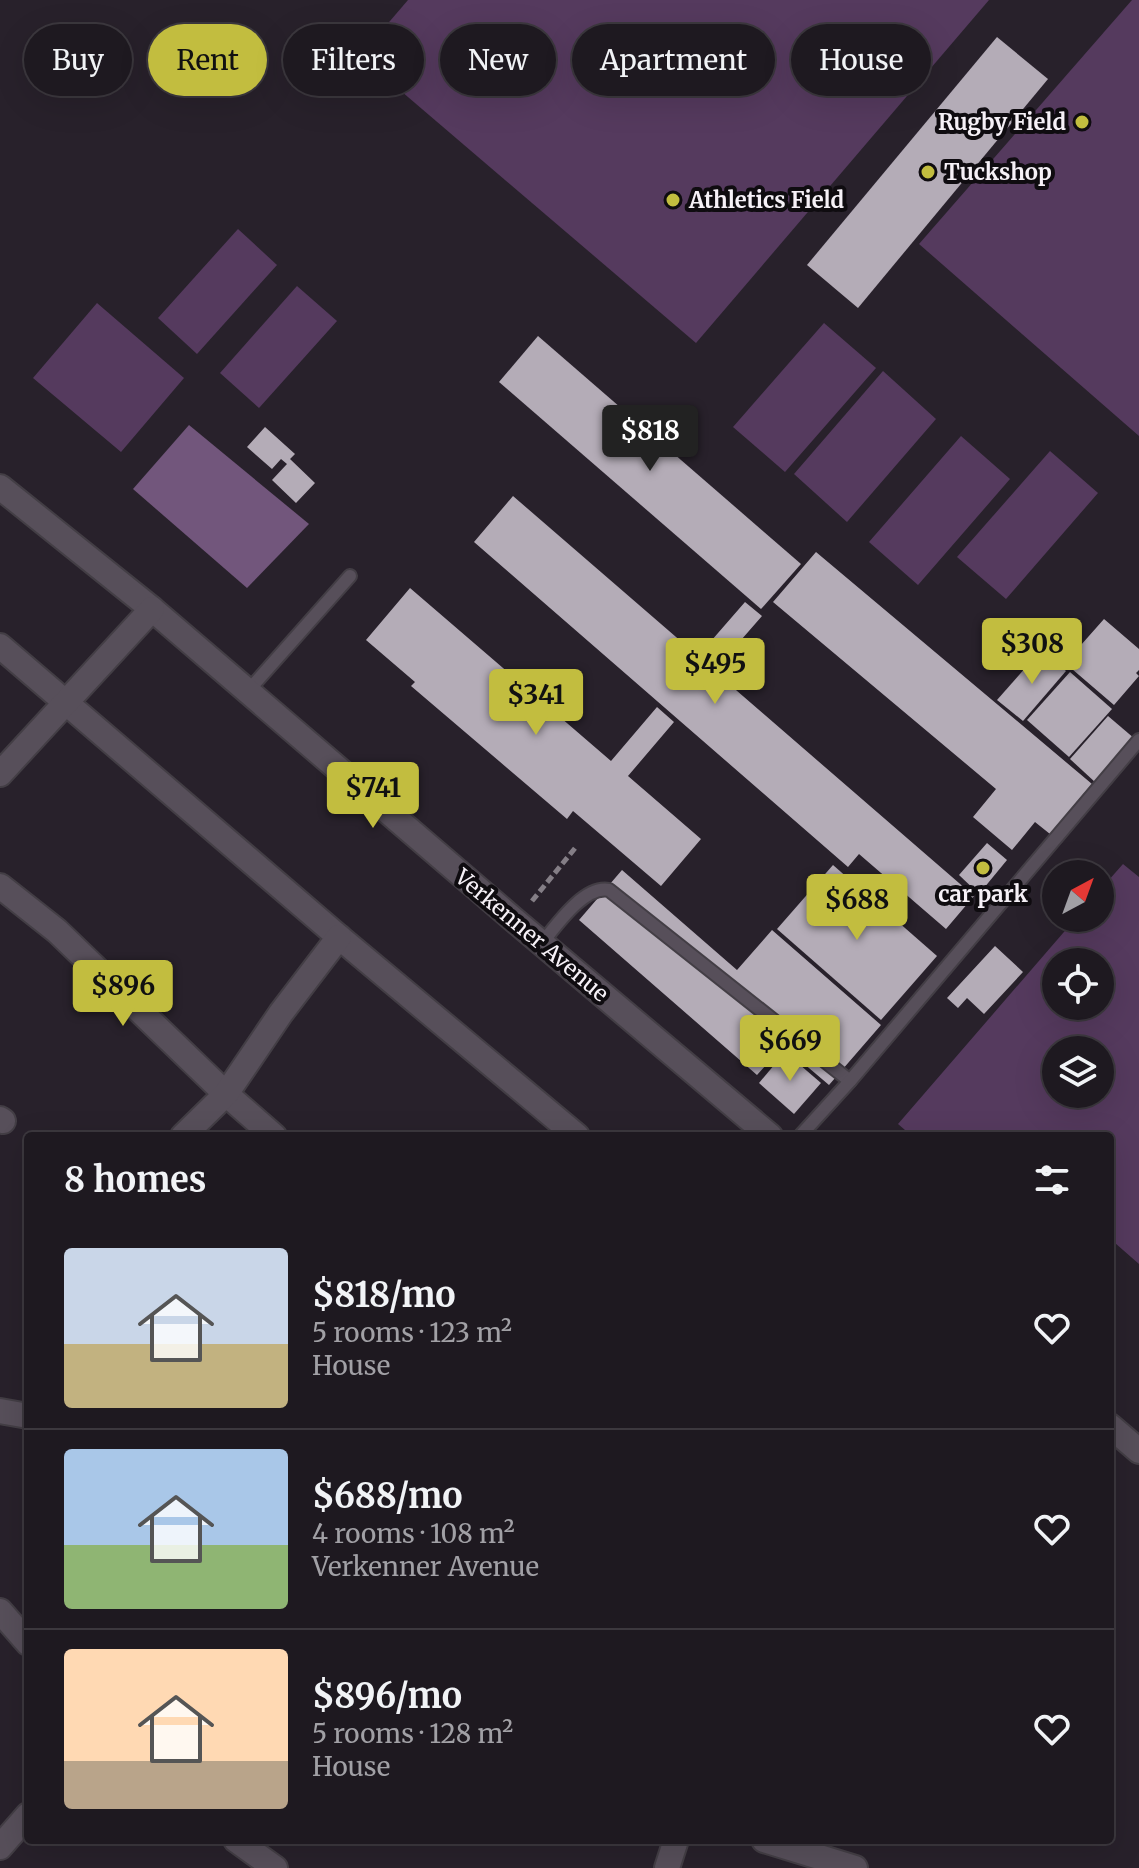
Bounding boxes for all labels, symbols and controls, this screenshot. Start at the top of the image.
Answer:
chip: Buy [24,24,132,96]
chip: Rent [148,24,267,96]
chip: Filters [283,24,424,96]
chip: New [440,24,556,96]
chip: Apartment [572,24,775,96]
chip: House [791,24,931,96]
place label: Rugby Field [938,108,1066,136]
marker: Rugby Field [1073,113,1091,131]
place label: Tuckshop [944,158,1052,186]
marker: Tuckshop [919,163,937,181]
place label: Athletics Field [688,186,845,214]
marker: Athletics Field [664,191,682,209]
pin: $818 [603,405,697,473]
text: $818 [620,414,680,447]
pin: $308 [985,618,1079,686]
text: $308 [1000,627,1064,660]
pin: $495 [668,638,762,706]
text: $495 [684,647,746,680]
pin: $341 [489,669,583,737]
text: $341 [507,678,565,711]
pin: $741 [326,762,420,830]
text: $741 [345,771,401,804]
marker: car park [974,859,992,877]
north arrow [1042,860,1114,932]
map controls [1042,860,1114,1108]
street label: Verkenner Avenue [449,862,615,1007]
pin: $688 [810,874,904,942]
place label: car park [938,880,1028,908]
text: $688 [825,883,889,916]
button: locate [1042,948,1114,1020]
pin: $896 [76,960,170,1028]
text: $896 [91,969,155,1002]
pin: $669 [743,1015,837,1083]
text: $669 [758,1024,822,1057]
button: layers [1042,1036,1114,1108]
icon: filters [1030,1158,1074,1202]
text: 8 homes [64,1159,206,1201]
text: $818/mo [312,1274,456,1316]
icon: home [128,1280,224,1376]
icon: heart [1030,1306,1074,1350]
text: 5 rooms · 123 m² [312,1316,512,1349]
text: House [312,1349,390,1382]
text: $688/mo [312,1475,463,1517]
icon: home [128,1481,224,1577]
icon: heart [1030,1507,1074,1551]
text: 4 rooms · 108 m² [312,1517,515,1550]
text: Verkenner Avenue [312,1550,539,1583]
text: $896/mo [312,1675,462,1717]
icon: home [128,1681,224,1777]
icon: heart [1030,1707,1074,1751]
text: 5 rooms · 128 m² [312,1717,513,1750]
text: House [312,1750,390,1783]

